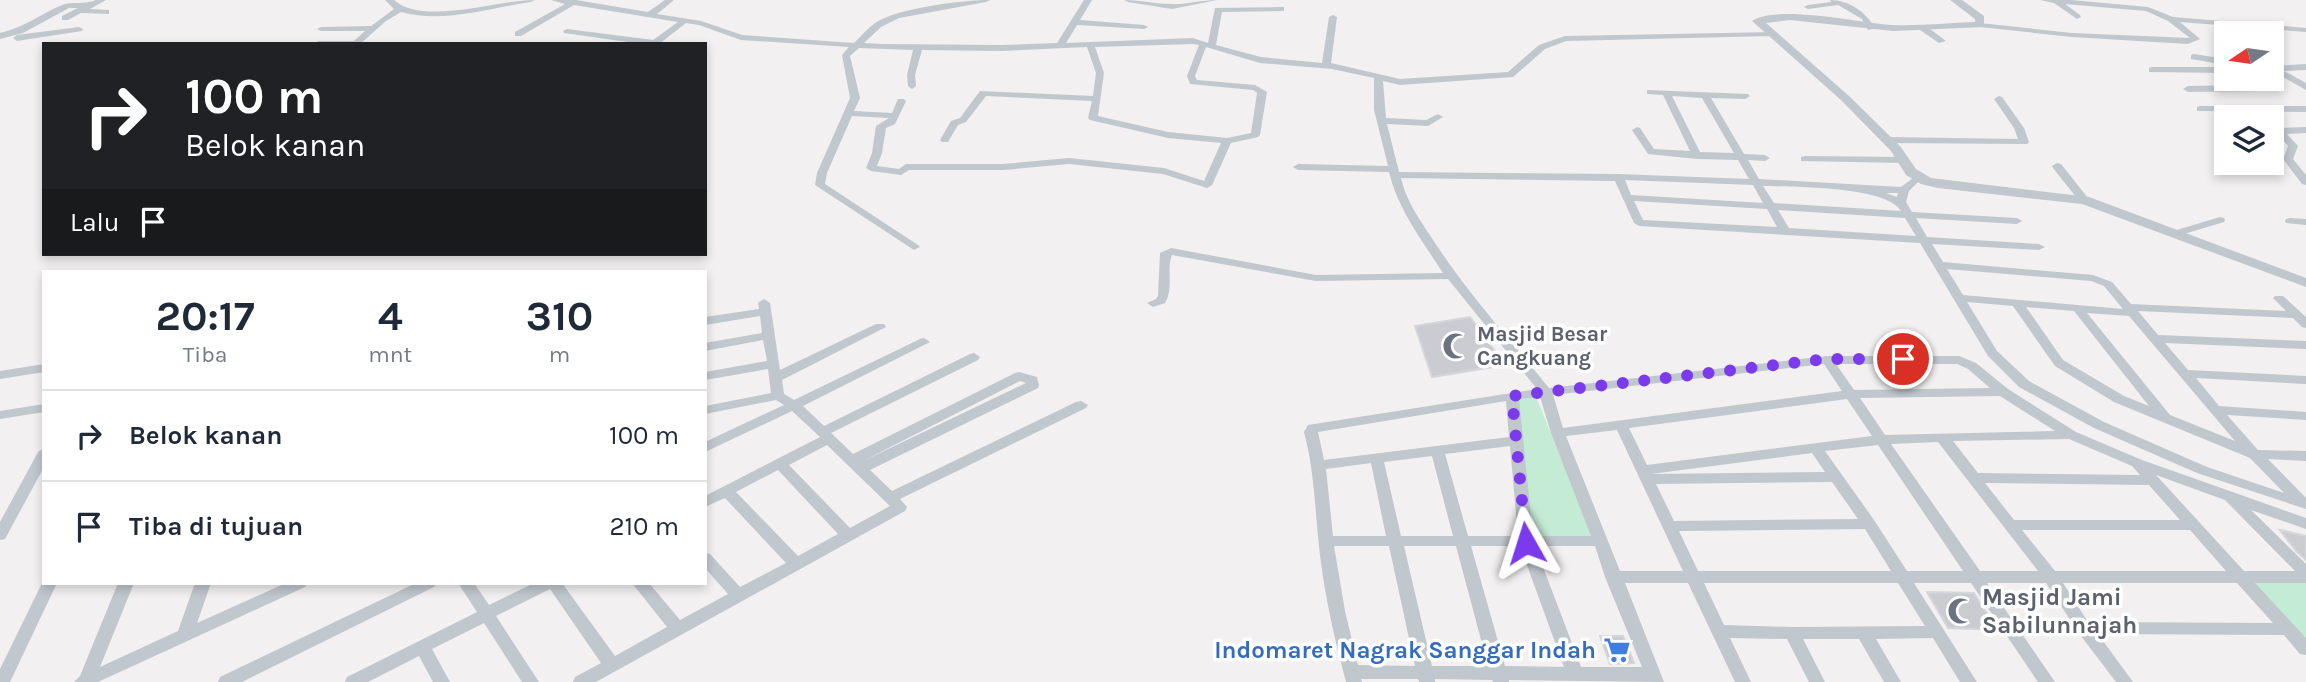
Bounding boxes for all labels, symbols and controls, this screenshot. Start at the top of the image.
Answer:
north arrow [2214,21,2284,91]
map controls [2214,21,2284,175]
text: 100 m [185,68,323,125]
icon: right [70,70,161,161]
button: layers [2214,105,2284,175]
text: Belok kanan [185,127,365,164]
icon: arrive [134,203,172,241]
text: Lalu [70,207,120,238]
text: 20:17 [156,291,255,341]
text: 4 [378,291,403,341]
text: 310 [526,291,593,341]
place label: Masjid Besar Cangkuang [1477,322,1608,370]
pin [1873,329,1933,389]
mosque icon: Masjid Besar Cangkuang [1441,331,1471,361]
icon: arrive [1884,340,1922,378]
text: Tiba [183,341,227,368]
text: mnt [368,341,412,368]
text: m [549,341,570,368]
icon: right [70,417,108,455]
text: Belok kanan [129,420,282,451]
text: 100 m [609,420,679,451]
position arrow [1489,506,1563,580]
icon: arrive [70,508,108,546]
text: Tiba di tujuan [129,511,303,542]
text: 210 m [609,511,679,542]
place label: Masjid Jami Sabilunnajah [1982,583,2137,639]
mosque icon: Masjid Jami Sabilunnajah [1946,596,1976,626]
supermarket icon: Indomaret Nagrak Sanggar Indah [1602,635,1632,665]
place label: Indomaret Nagrak Sanggar Indah [1214,636,1596,664]

